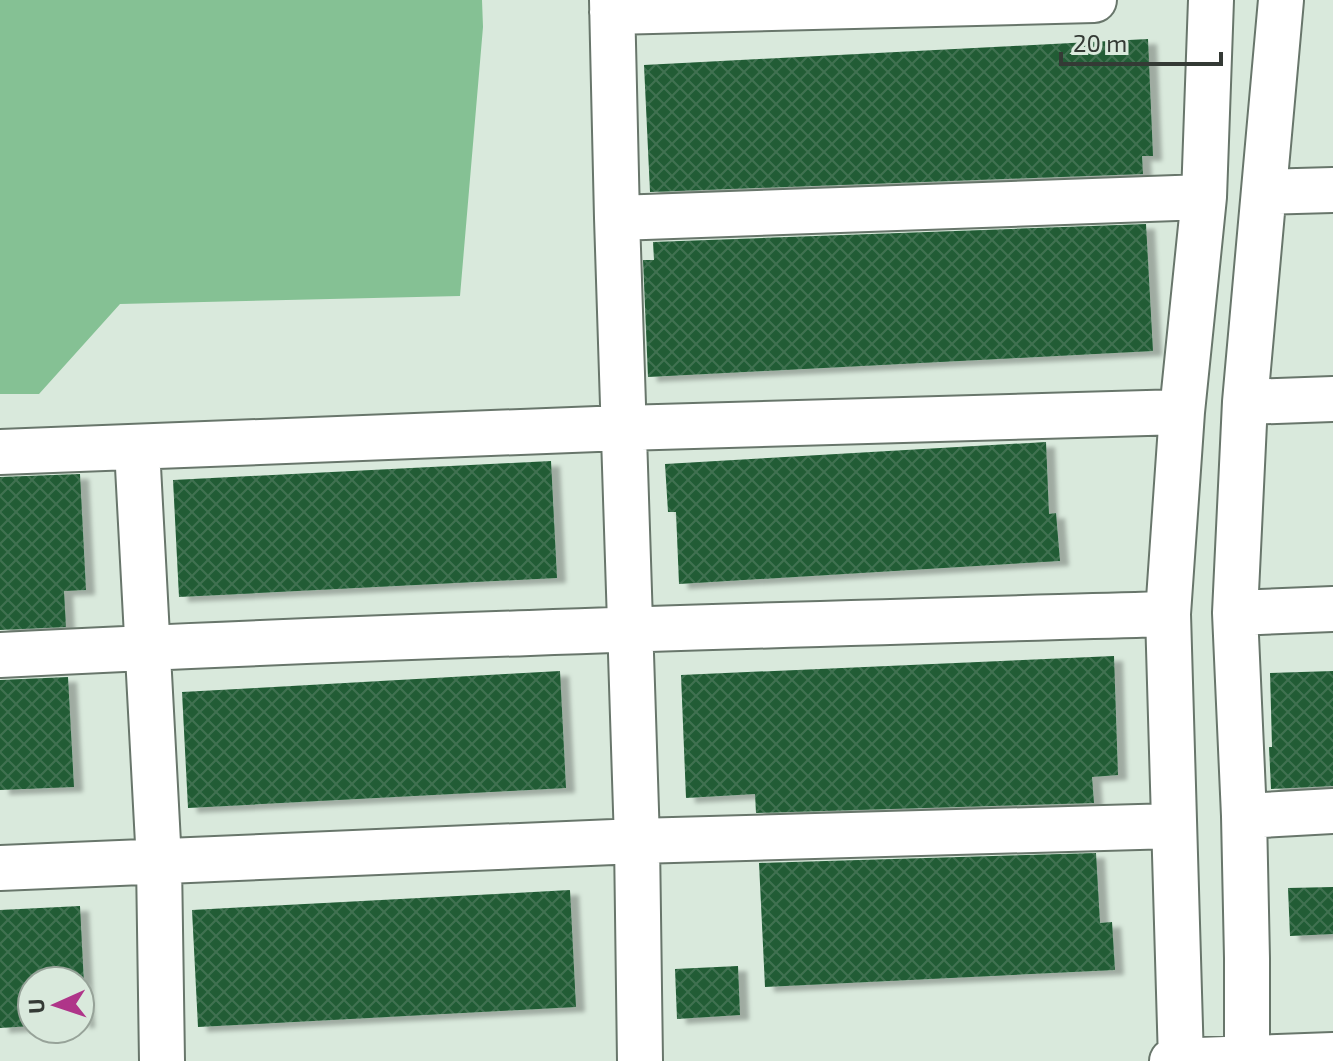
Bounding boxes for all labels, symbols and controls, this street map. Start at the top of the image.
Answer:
scale bar [1061,16,1221,66]
text: 20 m [1073,28,1127,57]
north arrow [16,965,96,1045]
text: U [22,998,48,1014]

